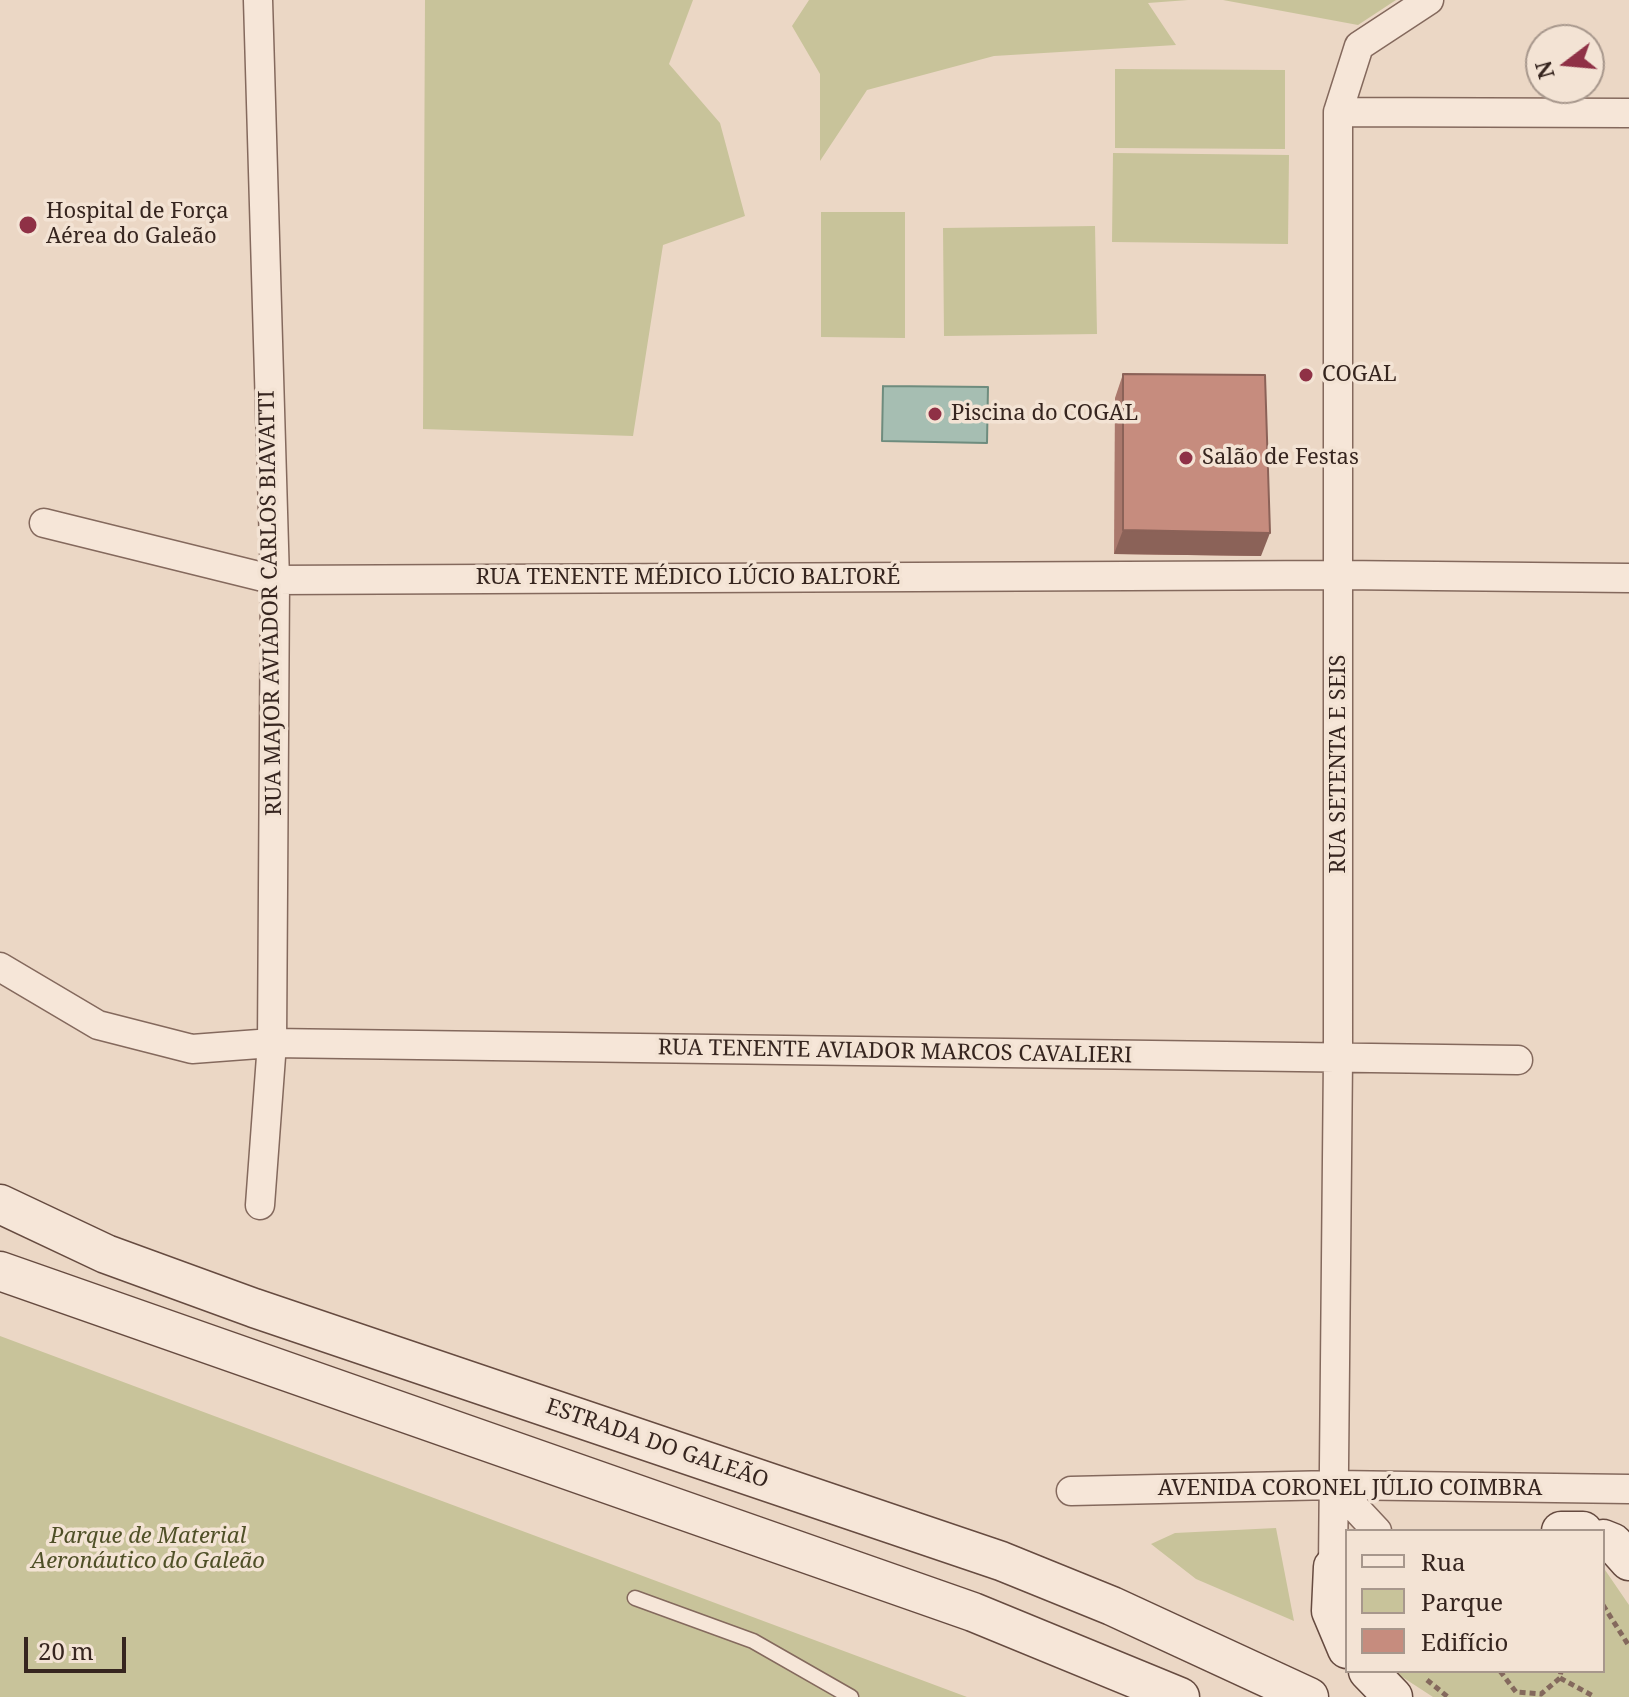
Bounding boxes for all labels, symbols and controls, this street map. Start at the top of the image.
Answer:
north arrow [1525,24,1605,104]
text: N [1527,58,1561,83]
place label: Hospital de Força Aérea do Galeão [46,199,229,250]
marker: Hospital de Força Aérea do Galeão [17,214,39,236]
place label: COGAL [1322,362,1397,388]
marker: COGAL [1297,366,1315,384]
street label: RUA MAJOR AVIADOR CARLOS BIAVATTI [254,390,288,816]
place label: Piscina do COGAL [951,401,1138,427]
marker: Piscina do COGAL [926,405,944,423]
place label: Salão de Festas [1202,445,1359,471]
marker: Salão de Festas [1177,449,1195,467]
street label: RUA TENENTE MÉDICO LÚCIO BALTORÉ [476,565,900,591]
street label: RUA SETENTA E SEIS [1326,655,1352,873]
street label: RUA TENENTE AVIADOR MARCOS CAVALIERI [658,1035,1132,1069]
street label: ESTRADA DO GALEÃO [542,1394,772,1494]
street label: AVENIDA CORONEL JÚLIO COIMBRA [1158,1476,1542,1502]
park label: Parque de Material Aeronáutico do Galeão [31,1524,265,1576]
legend [1345,1529,1605,1673]
text: Rua [1421,1545,1466,1578]
text: Parque [1421,1585,1503,1618]
scale bar [28,1621,130,1671]
text: Edifício [1421,1625,1508,1658]
text: 20 m [38,1634,94,1667]

